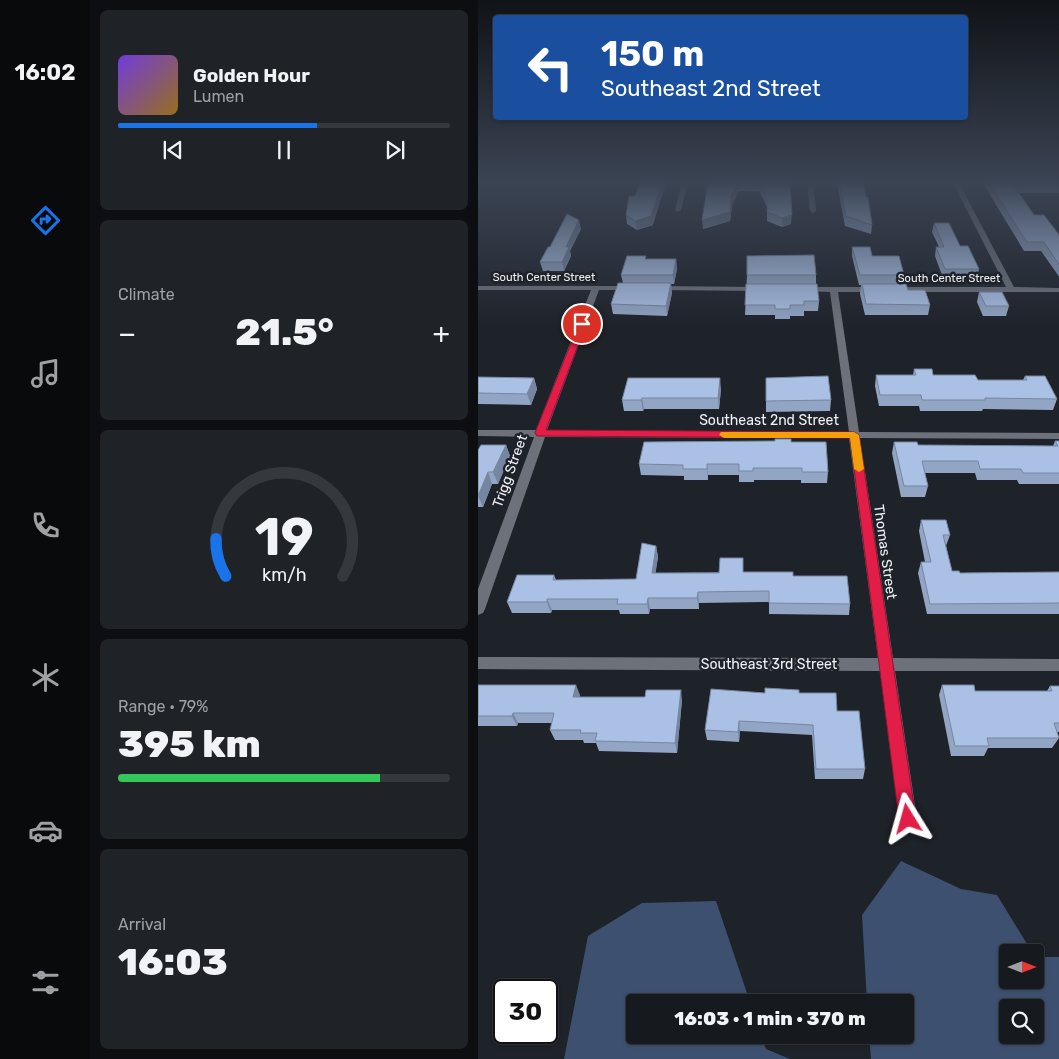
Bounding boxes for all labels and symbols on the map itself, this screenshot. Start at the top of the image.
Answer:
street label: South Center Street [493,271,596,284]
street label: South Center Street [898,272,1001,285]
pin [561,303,603,345]
street label: Southeast 2nd Street [699,412,839,429]
street label: Trigg Street [489,432,531,510]
street label: Thomas Street [870,503,900,601]
street label: Southeast 3rd Street [701,656,838,673]
position arrow [881,792,933,844]
north arrow [999,944,1044,989]
speed limit sign: 30 [493,979,558,1044]

